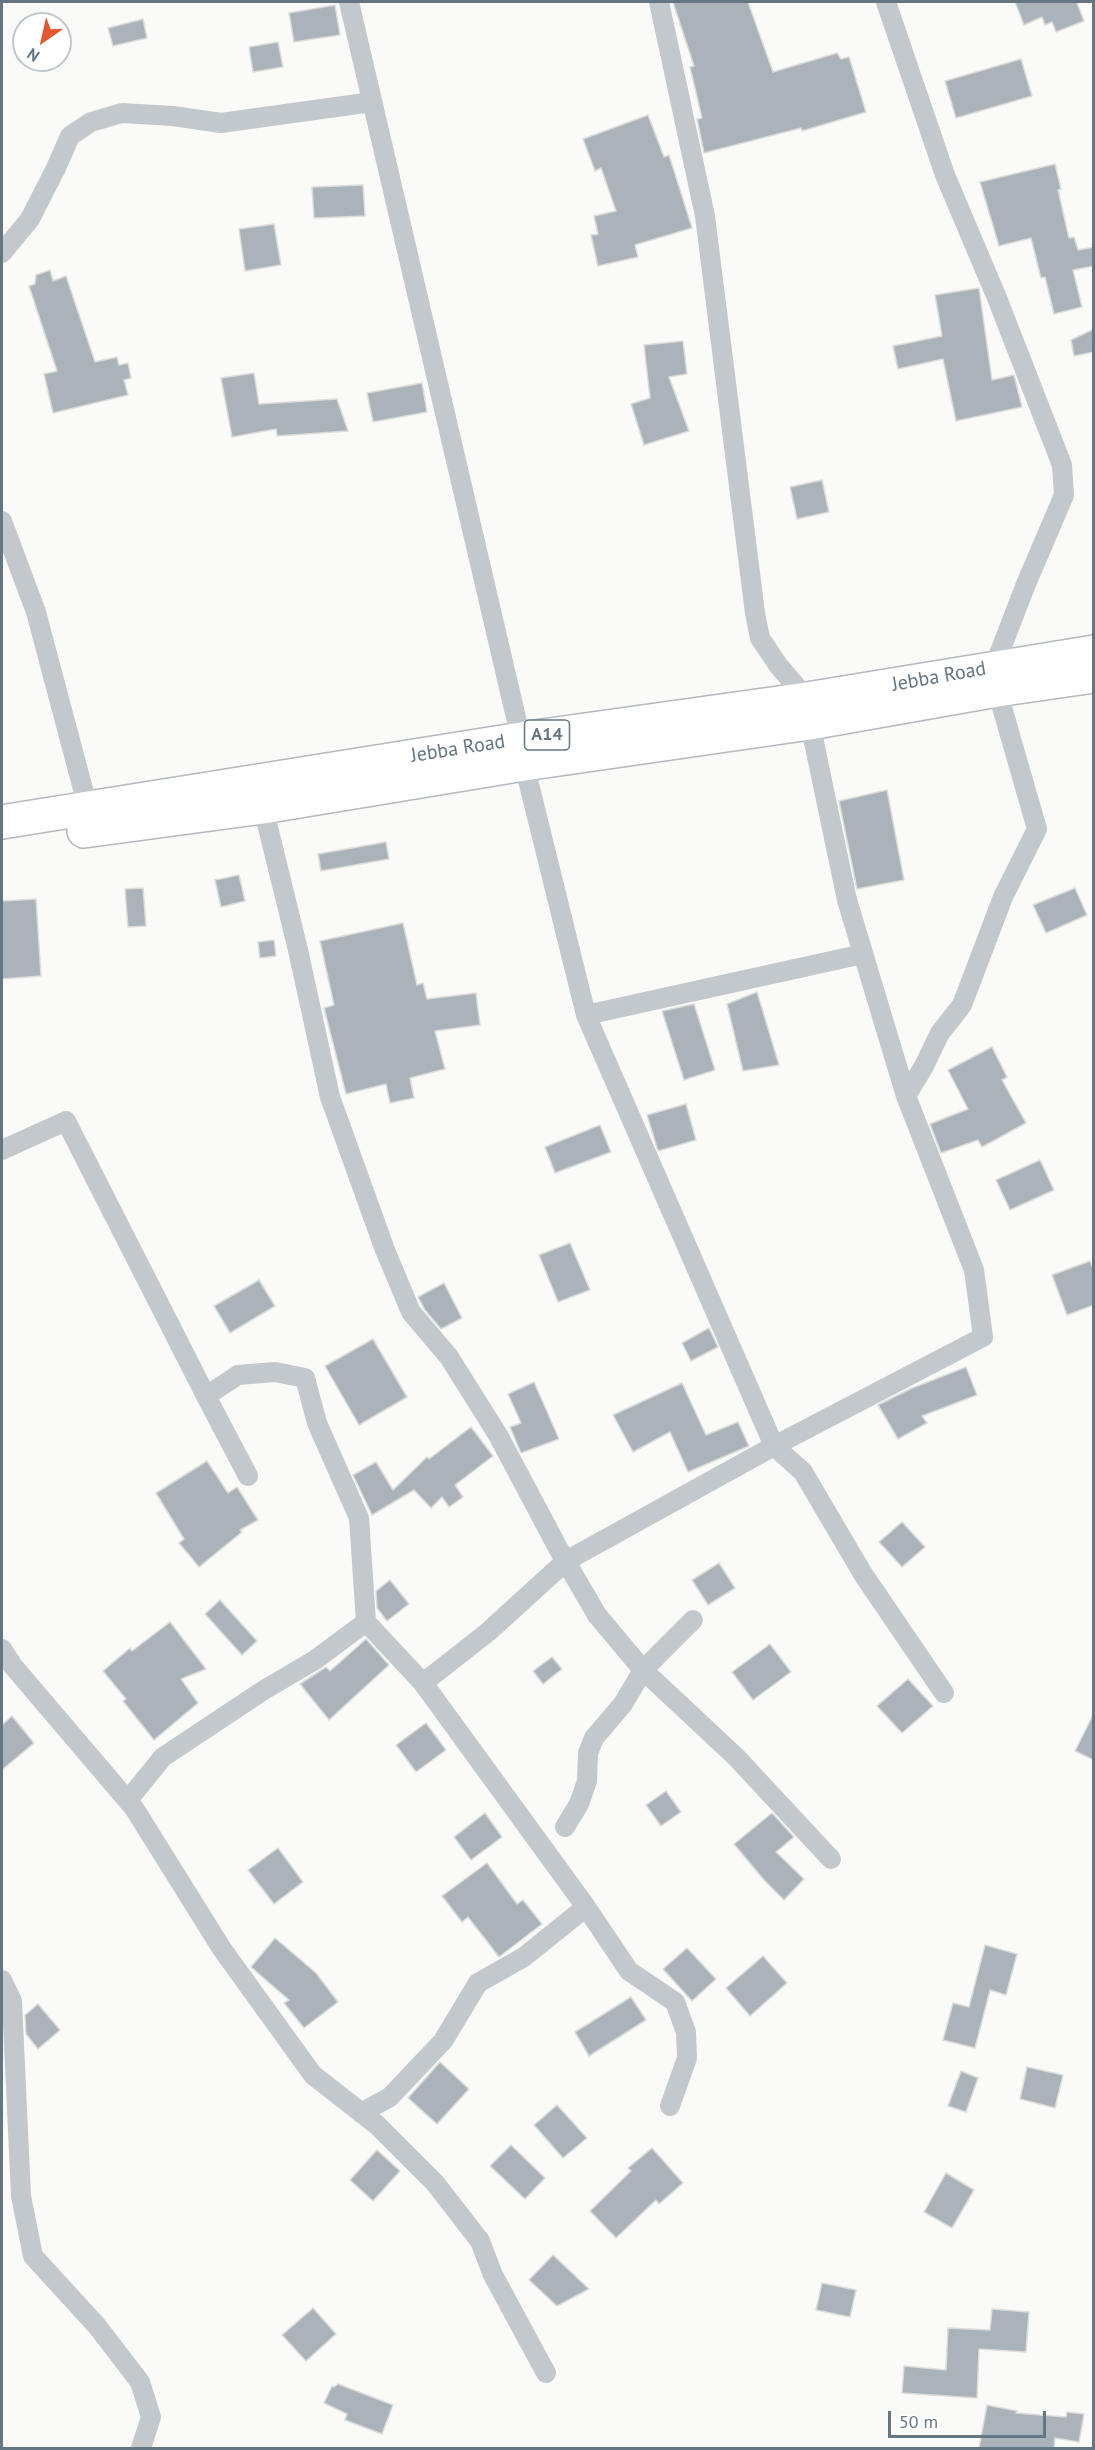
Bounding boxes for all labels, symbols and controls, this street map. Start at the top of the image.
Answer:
north arrow [12,12,72,72]
text: N [23,44,43,66]
street label: Jebba Road [890,657,988,697]
road number: A14 [524,720,570,750]
street label: Jebba Road [409,730,507,768]
scale bar [891,2399,1048,2437]
text: 50 m [899,2410,938,2433]

